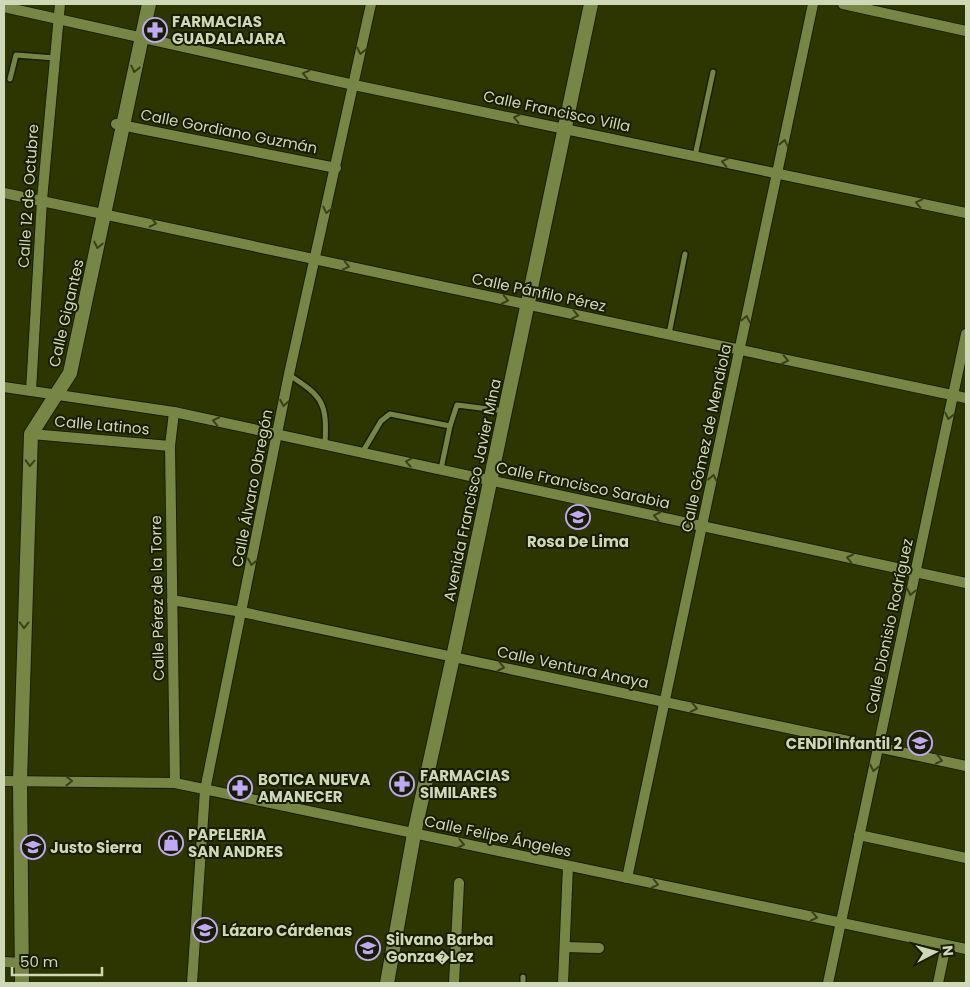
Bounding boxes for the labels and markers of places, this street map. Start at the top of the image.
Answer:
place label: FARMACIAS GUADALAJARA [172,11,286,49]
pharmacy icon: FARMACIAS GUADALAJARA [142,17,168,43]
school or university icon: Rosa De Lima [565,504,591,530]
place label: Rosa De Lima [527,531,629,552]
school or university icon: CENDI Infantil 2 [907,730,933,756]
place label: CENDI Infantil 2 [786,733,902,754]
place label: FARMACIAS SIMILARES [420,765,510,803]
place label: BOTICA NUEVA AMANECER [258,769,371,807]
pharmacy icon: FARMACIAS SIMILARES [389,771,415,797]
pharmacy icon: BOTICA NUEVA AMANECER [227,775,253,801]
place label: PAPELERIA SAN ANDRES [188,824,283,862]
shop icon: PAPELERIA SAN ANDRES [158,830,184,856]
school or university icon: Justo Sierra [20,834,46,860]
place label: Justo Sierra [50,837,142,858]
school or university icon: Lázaro Cárdenas [192,917,218,943]
place label: Lázaro Cárdenas [222,920,352,941]
place label: Silvano Barba Gonza�Lez [386,929,493,967]
school or university icon: Silvano Barba Gonza�Lez [355,935,381,961]

